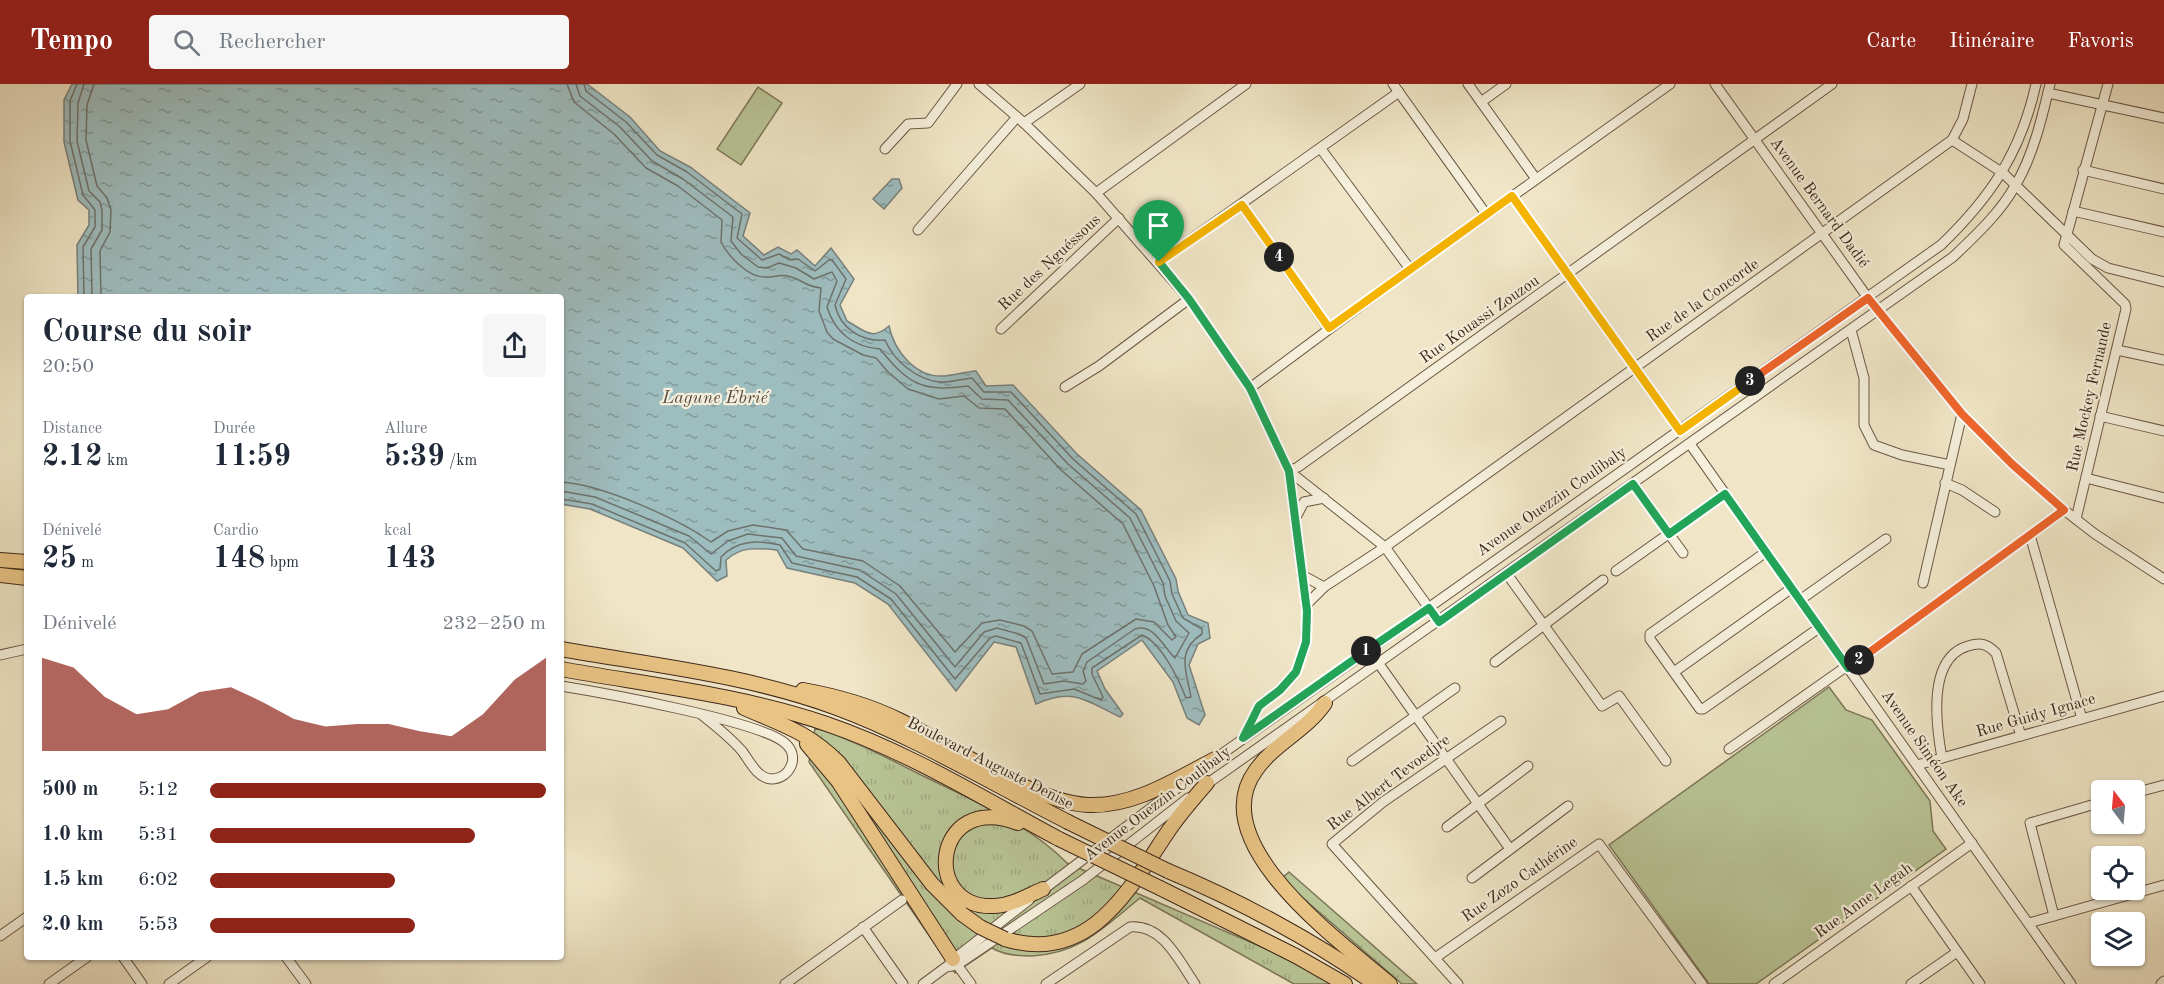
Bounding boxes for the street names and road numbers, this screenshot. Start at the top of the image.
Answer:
street label: Avenue Bernard Dadié [1767,135,1871,271]
street label: Rue des Nguéssous [996,212,1104,314]
street label: Rue de la Concorde [1644,256,1762,346]
street label: Rue Kouassi Zouzou [1417,273,1543,367]
street label: Rue Mockey Fernande [2065,321,2115,473]
street label: Avenue Ouezzin Coulibaly [1474,444,1630,560]
street label: Avenue Siméon Ake [1878,688,1970,810]
street label: Rue Guidy Ignace [1974,691,2098,741]
street label: Boulevard Auguste Denise [904,715,1076,813]
street label: Rue Albert Tevoedjre [1325,732,1453,834]
street label: Avenue Ouezzin Coulibaly [1082,744,1235,864]
street label: Rue Zozo Cathérine [1459,834,1581,926]
street label: Rue Anne Legah [1812,860,1916,942]

